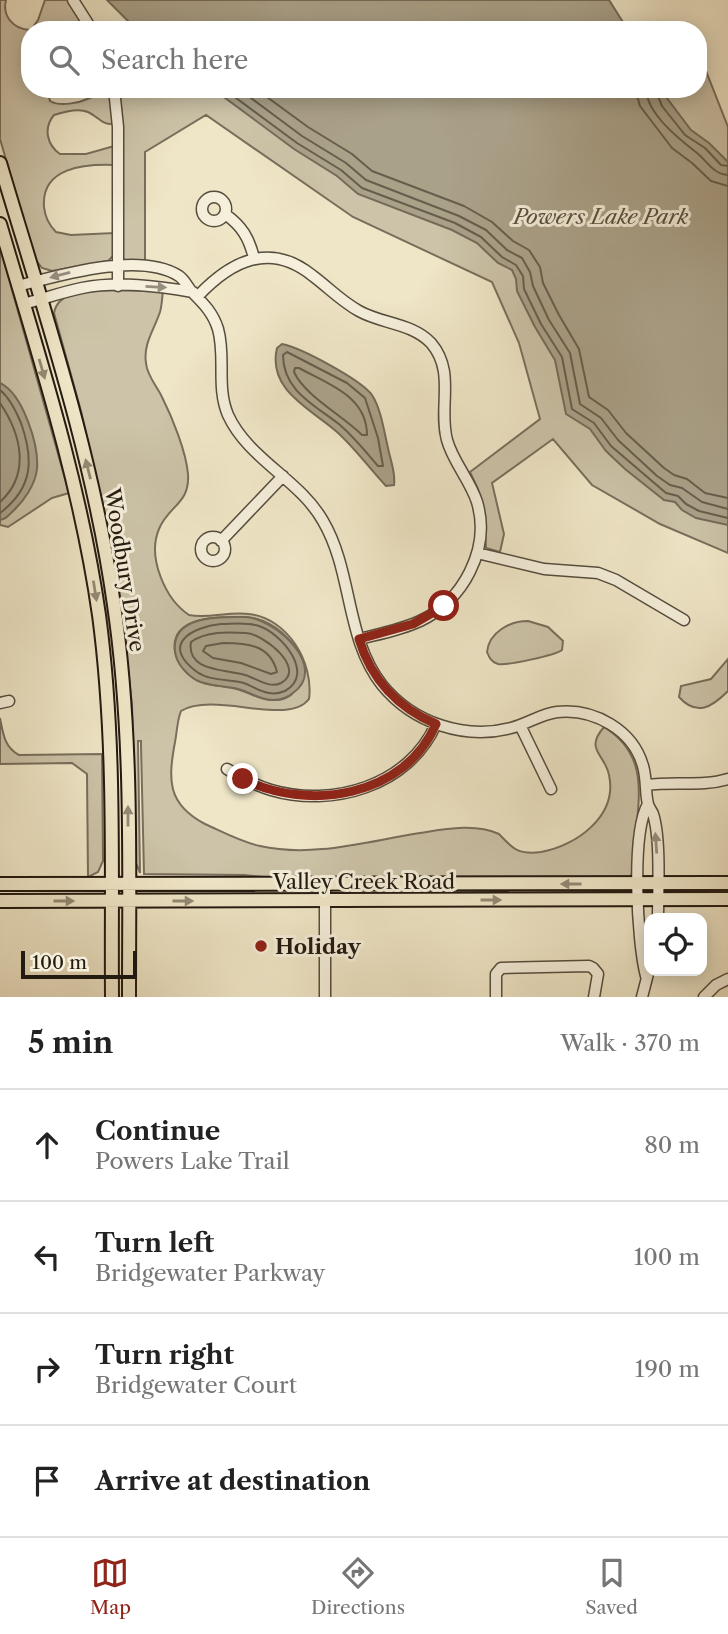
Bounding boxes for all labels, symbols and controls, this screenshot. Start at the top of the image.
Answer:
search box [21,21,707,98]
icon: search [45,41,83,79]
text: Search here [101,44,248,76]
park label: Powers Lake Park [511,204,689,229]
one-way arrow [49,270,71,281]
one-way arrow [145,281,167,292]
one-way arrow [38,359,48,380]
one-way arrow [82,458,93,480]
street label: Woodbury Drive [100,485,150,654]
one-way arrow [90,580,101,602]
route start [428,590,459,621]
route end [227,763,258,794]
one-way arrow [122,804,134,826]
one-way arrow [650,832,661,854]
street label: Valley Creek Road [272,869,455,894]
one-way arrow [559,878,581,890]
one-way arrow [481,894,503,906]
one-way arrow [54,895,76,907]
one-way arrow [172,895,194,907]
map controls [644,913,707,976]
button: locate [644,913,707,976]
place label: Holiday [275,934,362,959]
marker: Holiday [253,938,269,954]
scale bar [21,948,136,980]
text: 100 m [32,951,87,974]
text: 5 min [28,1024,113,1061]
text: Walk · 370 m [560,1029,700,1057]
text: Continue [95,1115,220,1147]
icon: ahead [28,1126,66,1164]
text: 80 m [644,1131,700,1159]
text: Powers Lake Trail [95,1147,290,1175]
text: Turn left [95,1227,214,1259]
icon: left [28,1238,66,1276]
text: 100 m [634,1243,700,1271]
text: Bridgewater Parkway [95,1259,325,1287]
text: Turn right [95,1339,234,1371]
icon: right [28,1350,66,1388]
text: 190 m [635,1355,700,1383]
text: Bridgewater Court [95,1371,297,1399]
icon: arrive [28,1462,66,1500]
text: Arrive at destination [95,1465,370,1497]
tab: Map [90,1554,131,1619]
tab: Directions [311,1554,405,1619]
tab: Saved [585,1554,638,1619]

